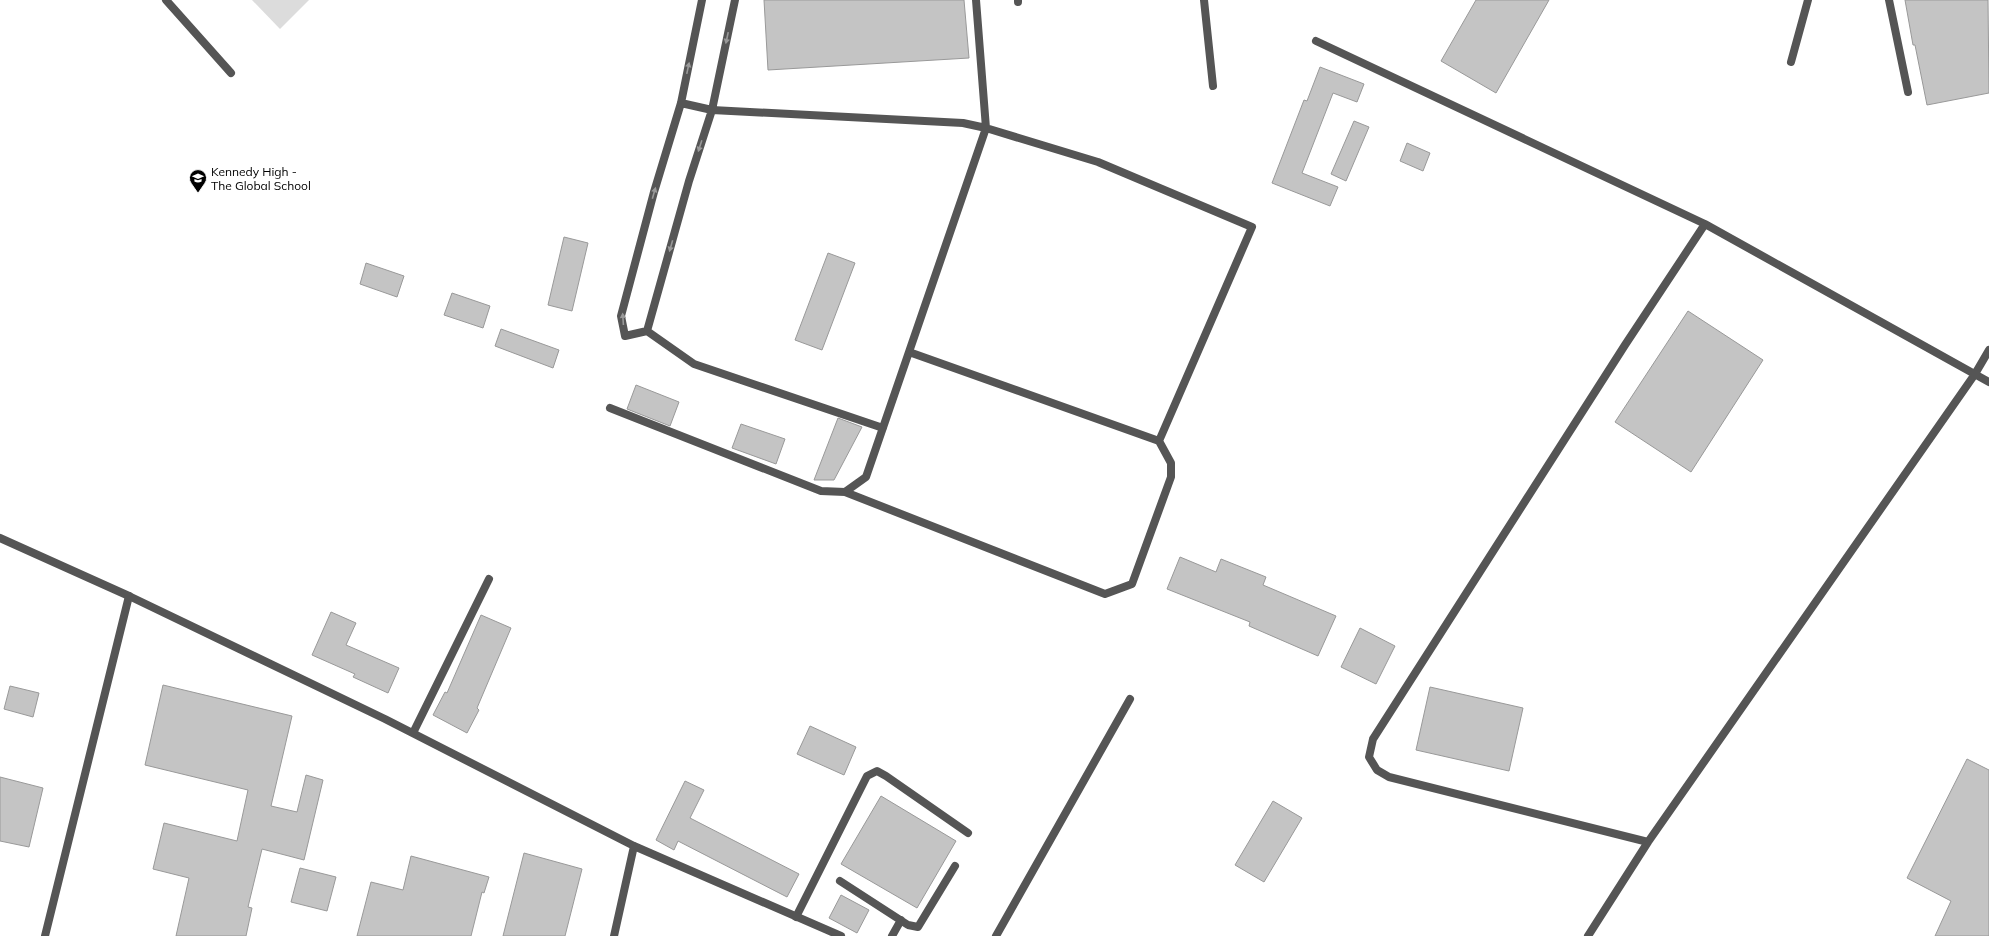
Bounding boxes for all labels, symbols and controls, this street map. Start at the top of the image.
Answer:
one-way arrow [724,32,730,44]
one-way arrow [686,62,692,74]
one-way arrow [697,140,703,152]
place label: Kennedy High - The Global School [211,164,311,193]
school or university icon: Kennedy High - The Global School [188,168,208,193]
one-way arrow [651,187,657,199]
one-way arrow [668,240,674,252]
one-way arrow [619,313,626,325]

